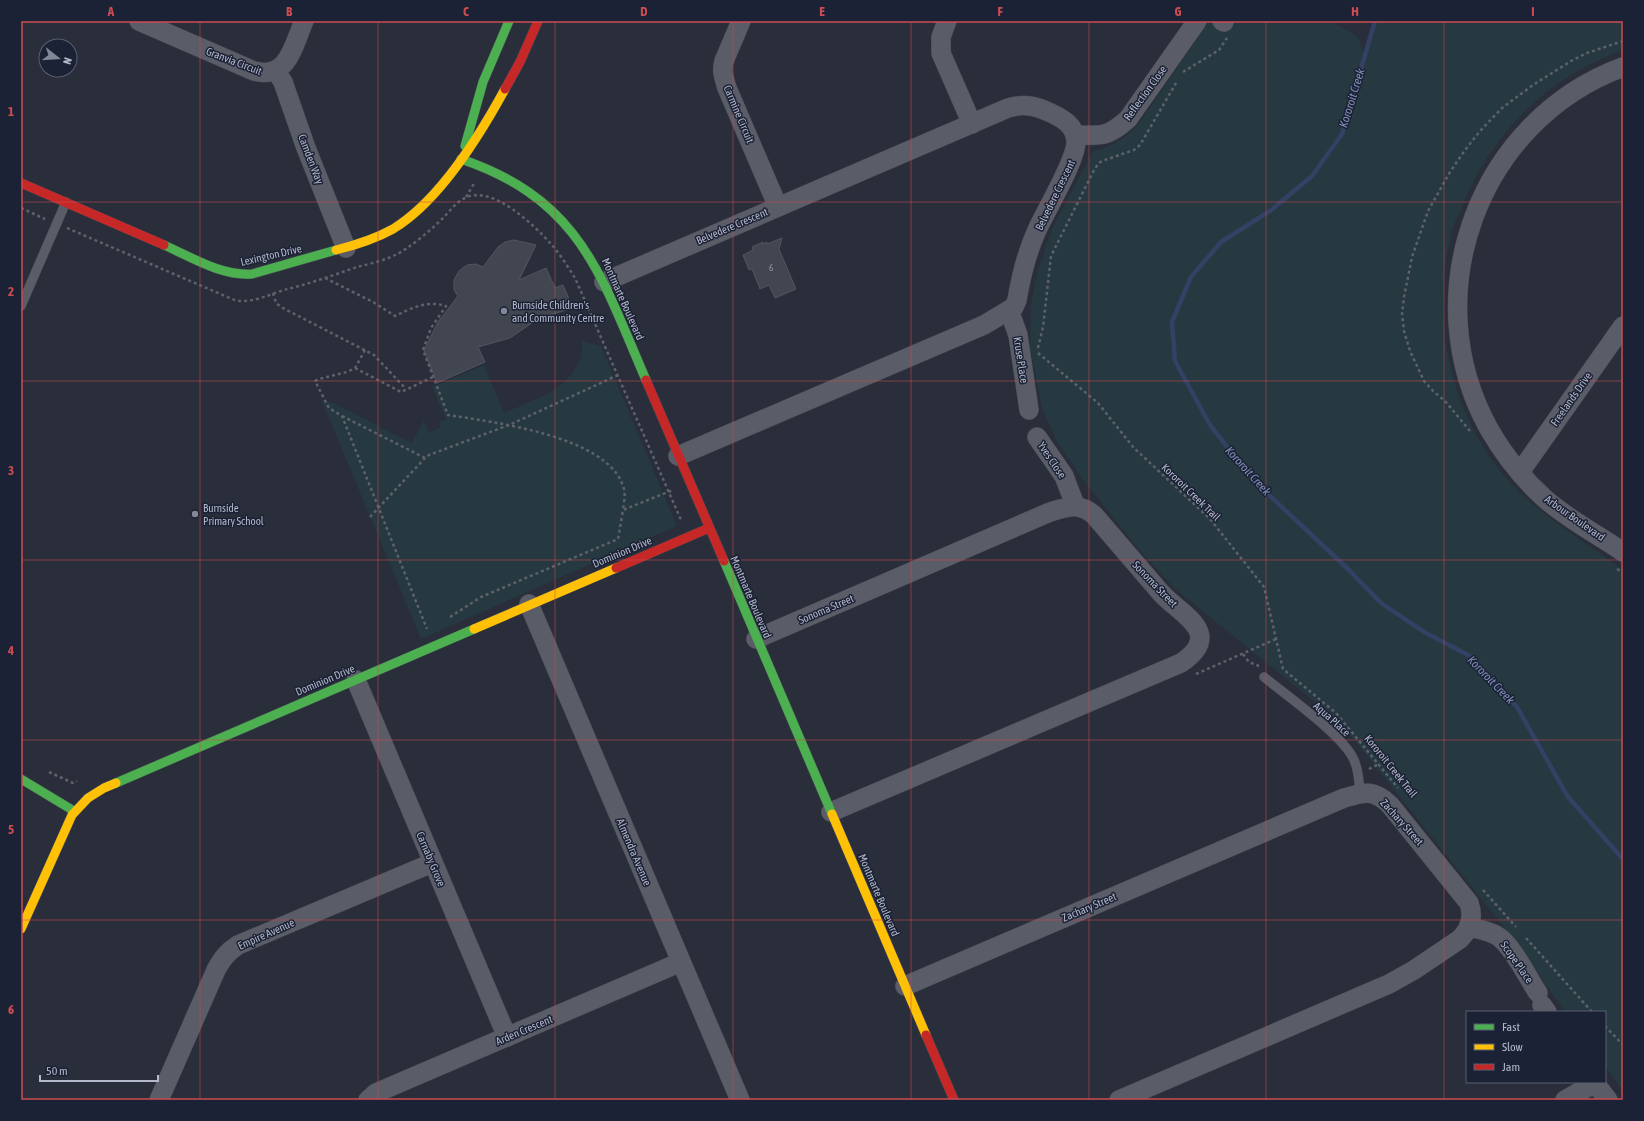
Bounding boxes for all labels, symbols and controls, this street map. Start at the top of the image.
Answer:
text: A [107,4,115,19]
text: B [286,4,293,19]
text: C [463,4,469,19]
text: D [640,4,648,19]
text: E [819,4,825,19]
text: F [997,4,1003,19]
text: G [1175,4,1182,19]
text: H [1351,4,1359,19]
text: I [1531,4,1535,19]
north arrow [38,38,78,78]
street label: Granvia Circuit [204,45,264,77]
text: N [61,56,74,66]
street label: Reflection Close [1121,63,1169,123]
water label: Kororoit Creek [1336,66,1368,129]
street label: Carmine Circuit [721,83,757,145]
text: 1 [8,104,14,119]
street label: Camden Way [296,132,326,186]
street label: Belvedere Crescent [1033,158,1077,232]
street label: Belvedere Crescent [694,205,770,247]
street label: Lexington Drive [239,242,303,268]
street label: Montmarte Boulevard [600,256,646,342]
house number: 6 [769,263,773,273]
text: 2 [8,284,14,299]
place label: Burnside Children's and Community Centre [512,299,604,324]
marker: Burnside Children's and Community Centre [499,306,509,316]
street label: Kruse Place [1011,336,1031,384]
street label: Freelands Drive [1548,370,1594,428]
street label: Yves Close [1036,440,1068,480]
water label: Kororoit Creek [1222,444,1274,499]
street label: Kororoit Creek Trail [1159,461,1223,523]
text: 3 [8,463,14,478]
street label: Arbour Boulevard [1543,493,1607,543]
place label: Burnside Primary School [203,502,264,527]
marker: Burnside Primary School [190,509,200,519]
street label: Dominion Drive [591,534,653,570]
street label: Montmarte Boulevard [728,554,774,640]
street label: Sonoma Street [1130,559,1180,609]
street label: Sonoma Street [797,592,855,626]
text: 4 [7,643,14,658]
water label: Kororoit Creek [1465,653,1518,707]
street label: Dominion Drive [294,662,356,698]
street label: Aqua Place [1311,699,1353,739]
street label: Kororoit Creek Trail [1362,732,1420,800]
street label: Zachary Street [1378,796,1426,848]
street label: Almendra Avenue [614,817,654,887]
text: 5 [8,822,14,837]
street label: Carnaby Grove [414,830,448,888]
street label: Montmarte Boulevard [856,852,902,938]
street label: Zachary Street [1060,890,1118,924]
street label: Empire Avenue [236,916,296,952]
street label: Scope Place [1498,939,1536,985]
text: 6 [8,1002,14,1017]
legend [1466,1011,1606,1083]
street label: Arden Crescent [494,1013,554,1047]
text: Fast [1502,1020,1520,1034]
text: Slow [1502,1040,1523,1054]
scale bar [40,1057,158,1083]
text: Jam [1502,1060,1520,1074]
text: 50 m [46,1064,68,1078]

